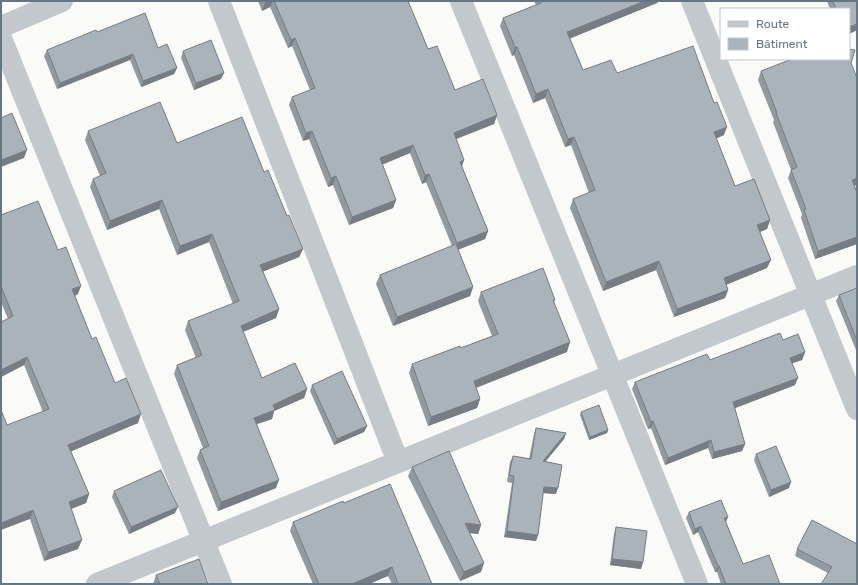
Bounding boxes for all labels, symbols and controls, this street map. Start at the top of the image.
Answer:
legend [720,8,850,60]
text: Route [756,17,790,31]
text: Bâtiment [756,37,808,51]

